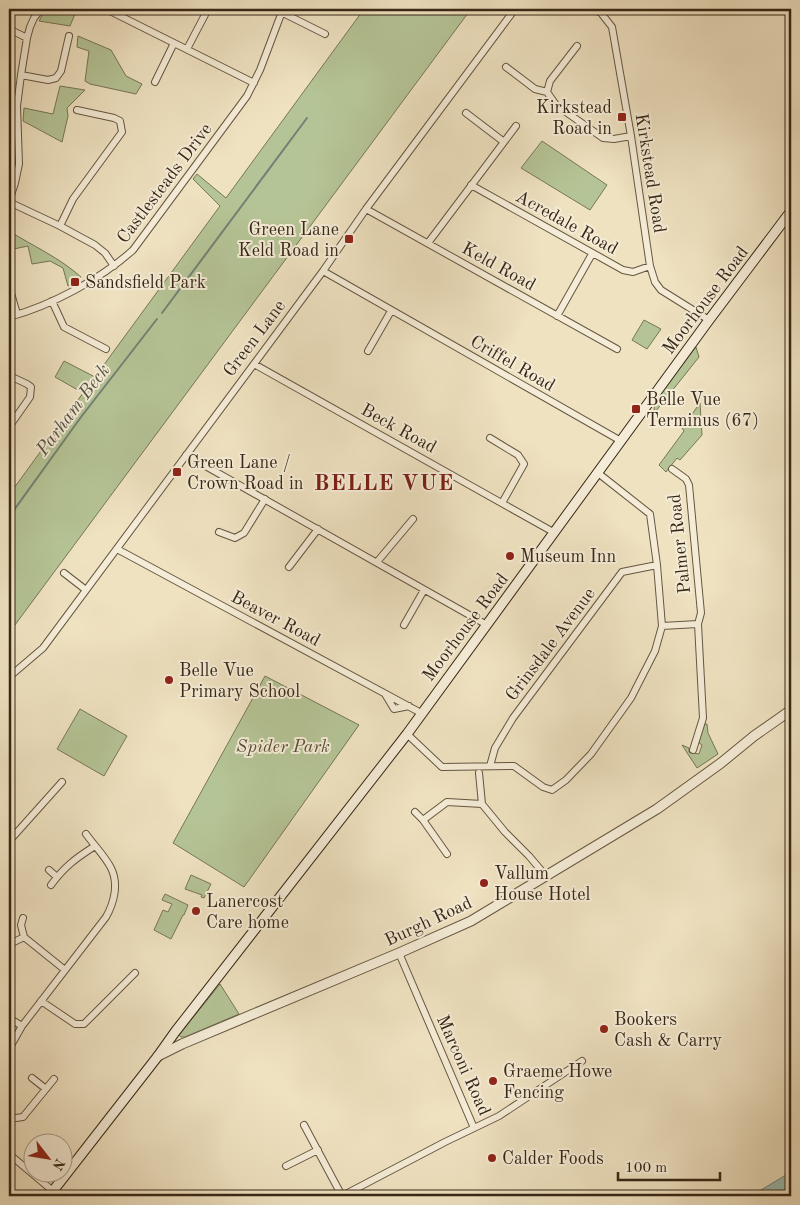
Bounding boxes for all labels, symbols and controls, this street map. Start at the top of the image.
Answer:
place label: Kirkstead Road in [536,99,612,138]
marker: Kirkstead Road in [616,111,628,123]
street label: Kirkstead Road [632,112,668,234]
street label: Castlesteads Drive [114,120,216,247]
street label: Acredale Road [512,187,621,258]
place label: Green Lane Keld Road in [238,221,339,260]
marker: Green Lane Keld Road in [343,233,355,245]
street label: Keld Road [459,239,538,294]
street label: Moorhouse Road [660,243,752,358]
place label: Sandsfield Park [85,274,206,292]
marker: Sandsfield Park [69,276,81,288]
street label: Green Lane [220,297,289,380]
street label: Criffel Road [467,332,558,395]
water label: Parham Beck [33,361,114,460]
place label: Belle Vue Terminus (67) [646,391,759,430]
street label: Beck Road [358,401,439,457]
marker: Belle Vue Terminus (67) [630,403,642,415]
place label: Green Lane / Crown Road in [187,454,304,493]
marker: Green Lane / Crown Road in [171,466,183,478]
district label: BELLE VUE [314,473,454,495]
street label: Palmer Road [666,493,694,595]
place label: Museum Inn [520,548,617,566]
marker: Museum Inn [504,550,516,562]
street label: Moorhouse Road [420,570,512,685]
street label: Grinsdale Avenue [503,585,599,704]
street label: Beaver Road [228,588,323,650]
place label: Belle Vue Primary School [179,662,300,701]
marker: Belle Vue Primary School [163,674,175,686]
park label: Spider Park [236,738,330,756]
place label: Vallum House Hotel [494,865,591,904]
marker: Vallum House Hotel [478,877,490,889]
place label: Lanercost Care home [206,893,289,932]
street label: Burgh Road [382,894,475,950]
marker: Lanercost Care home [190,905,202,917]
place label: Bookers Cash & Carry [614,1011,722,1050]
street label: Marconi Road [433,1012,493,1118]
marker: Bookers Cash & Carry [598,1023,610,1035]
place label: Graeme Howe Fencing [503,1063,612,1102]
marker: Graeme Howe Fencing [487,1075,499,1087]
north arrow [22,1132,72,1182]
place label: Calder Foods [502,1150,604,1168]
scale bar [618,1150,720,1182]
marker: Calder Foods [486,1152,498,1164]
text: N [49,1156,67,1173]
text: 100 m [625,1161,667,1176]

